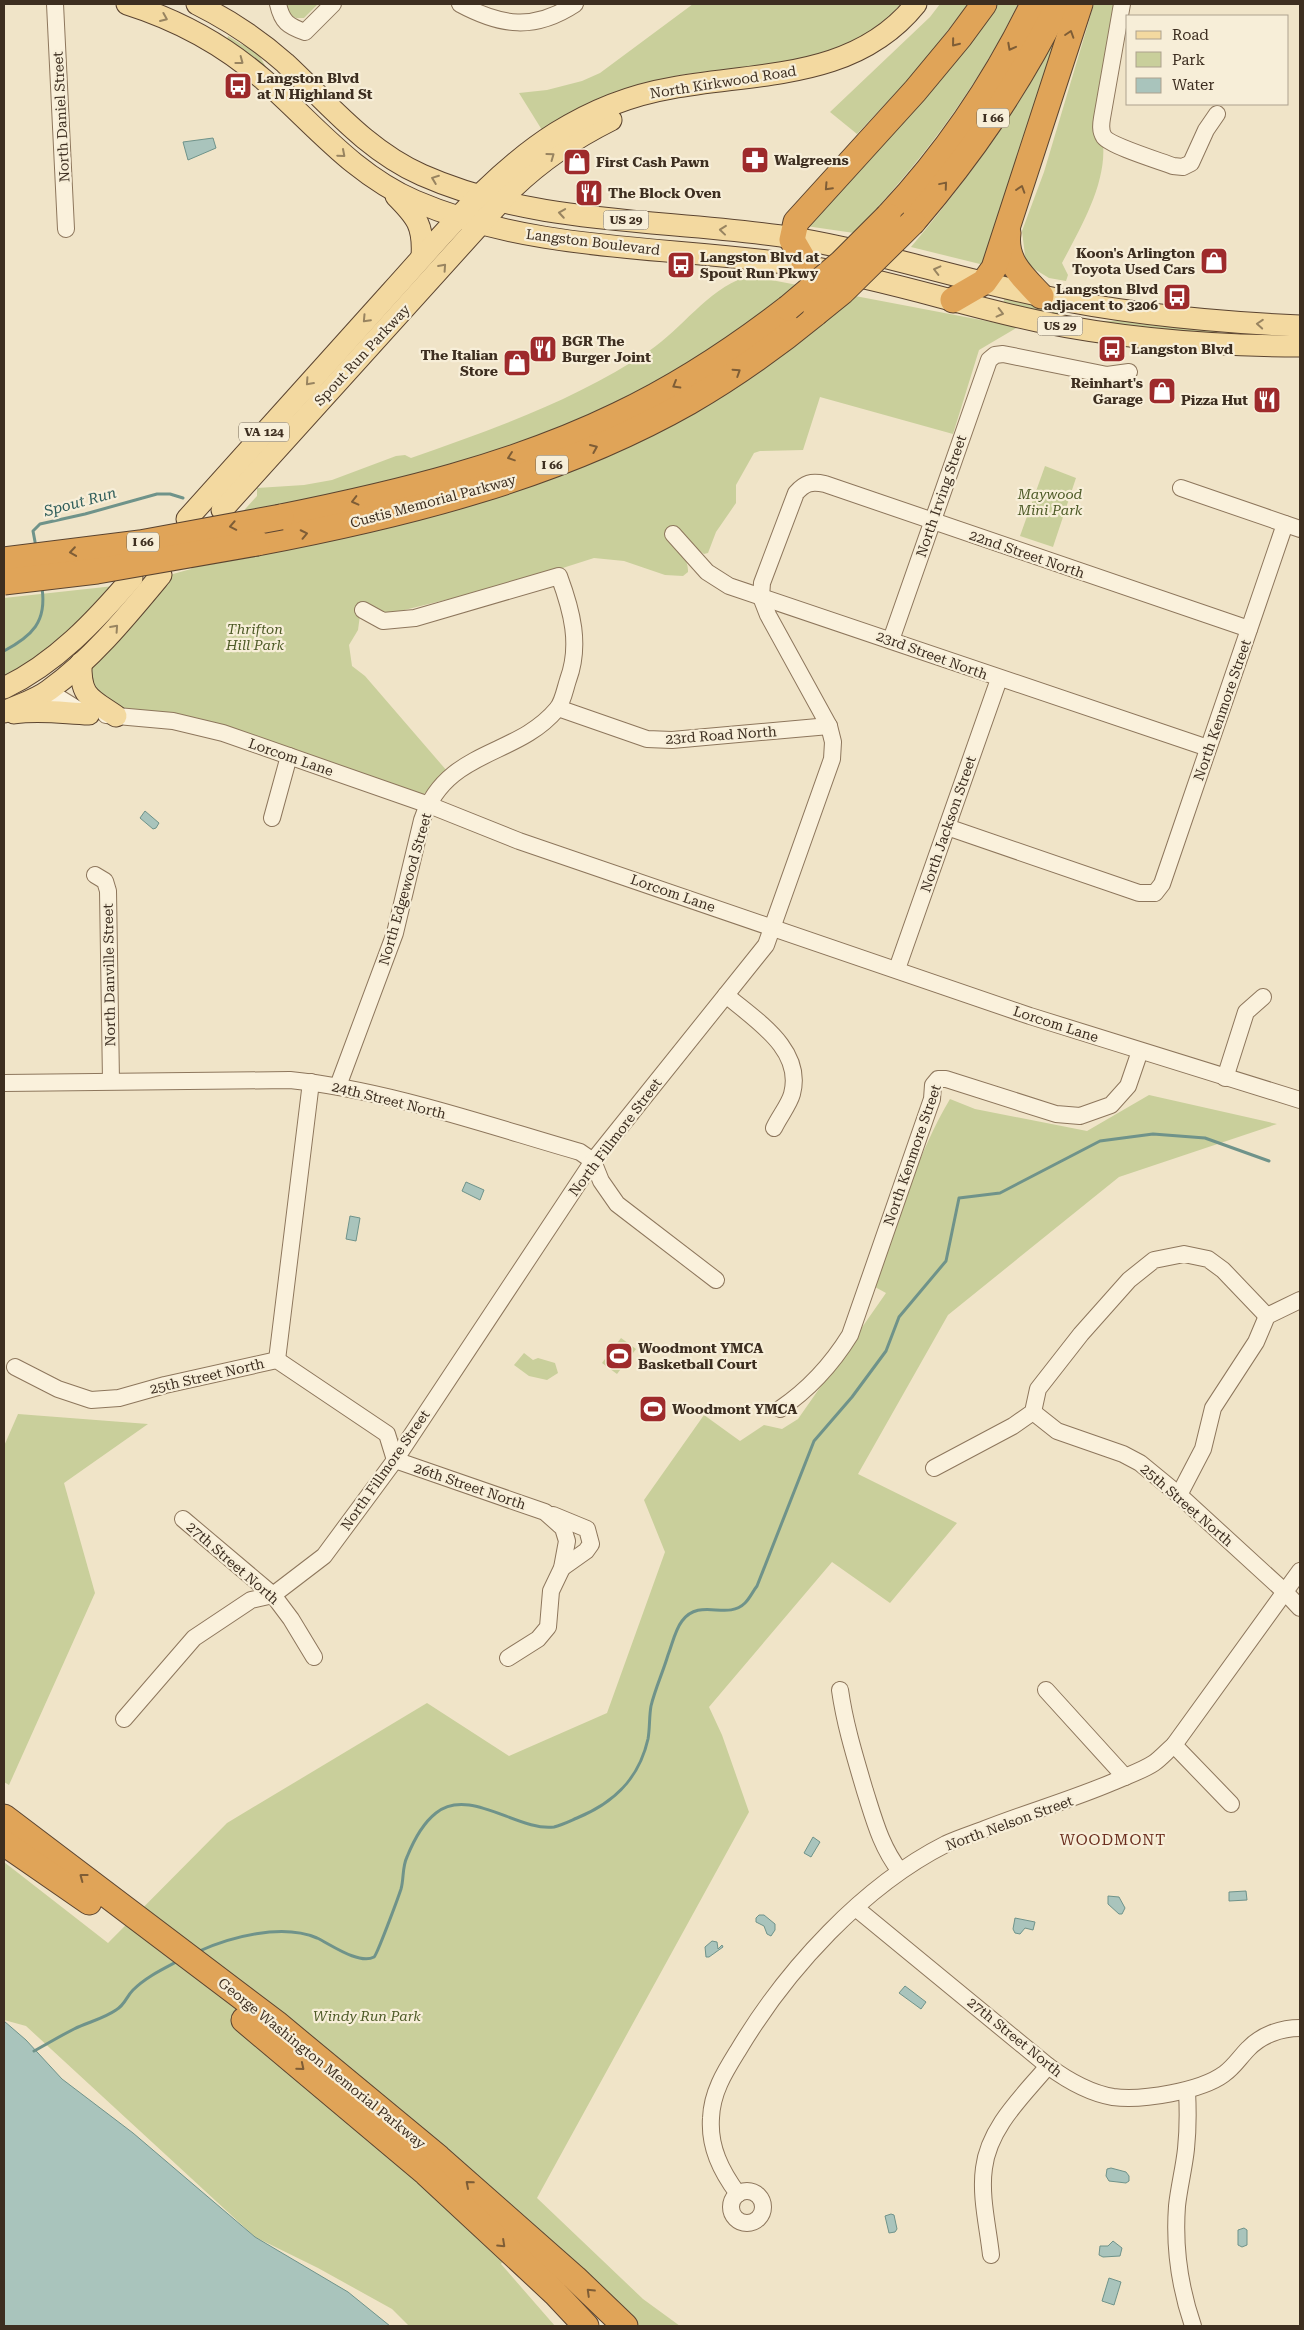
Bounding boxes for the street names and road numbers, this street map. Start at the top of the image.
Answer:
street label: North Daniel Street [50,51,72,183]
street label: North Kirkwood Road [649,63,797,101]
road number: I 66 [977,109,1009,128]
road number: US 29 [604,210,648,230]
street label: Langston Boulevard [525,226,661,258]
street label: Spout Run Parkway [311,301,413,409]
road number: US 29 [1038,316,1082,336]
road number: VA 124 [239,422,289,442]
street label: North Irving Street [913,433,969,559]
road number: I 66 [536,456,568,474]
street label: Custis Memorial Parkway [348,471,518,531]
street label: 22nd Street North [967,527,1087,581]
road number: I 66 [127,532,159,552]
street label: 23rd Street North [874,627,990,683]
street label: North Kenmore Street [1190,637,1254,783]
street label: 23rd Road North [665,723,777,747]
street label: Lorcom Lane [246,735,336,779]
street label: North Jackson Street [917,754,979,894]
street label: North Edgewood Street [376,811,434,967]
street label: Lorcom Lane [628,871,718,915]
street label: North Danville Street [100,903,118,1047]
street label: Lorcom Lane [1011,1003,1101,1045]
street label: North Fillmore Street [565,1075,665,1199]
street label: 24th Street North [330,1078,448,1122]
street label: North Kenmore Street [880,1082,944,1228]
street label: 25th Street North [148,1355,266,1397]
street label: North Fillmore Street [337,1407,433,1533]
street label: 26th Street North [412,1459,528,1513]
street label: 25th Street North [1138,1461,1236,1549]
street label: 27th Street North [184,1519,282,1607]
street label: North Nelson Street [943,1793,1075,1853]
street label: George Washington Memorial Parkway [215,1974,429,2152]
street label: 27th Street North [964,1994,1066,2080]

